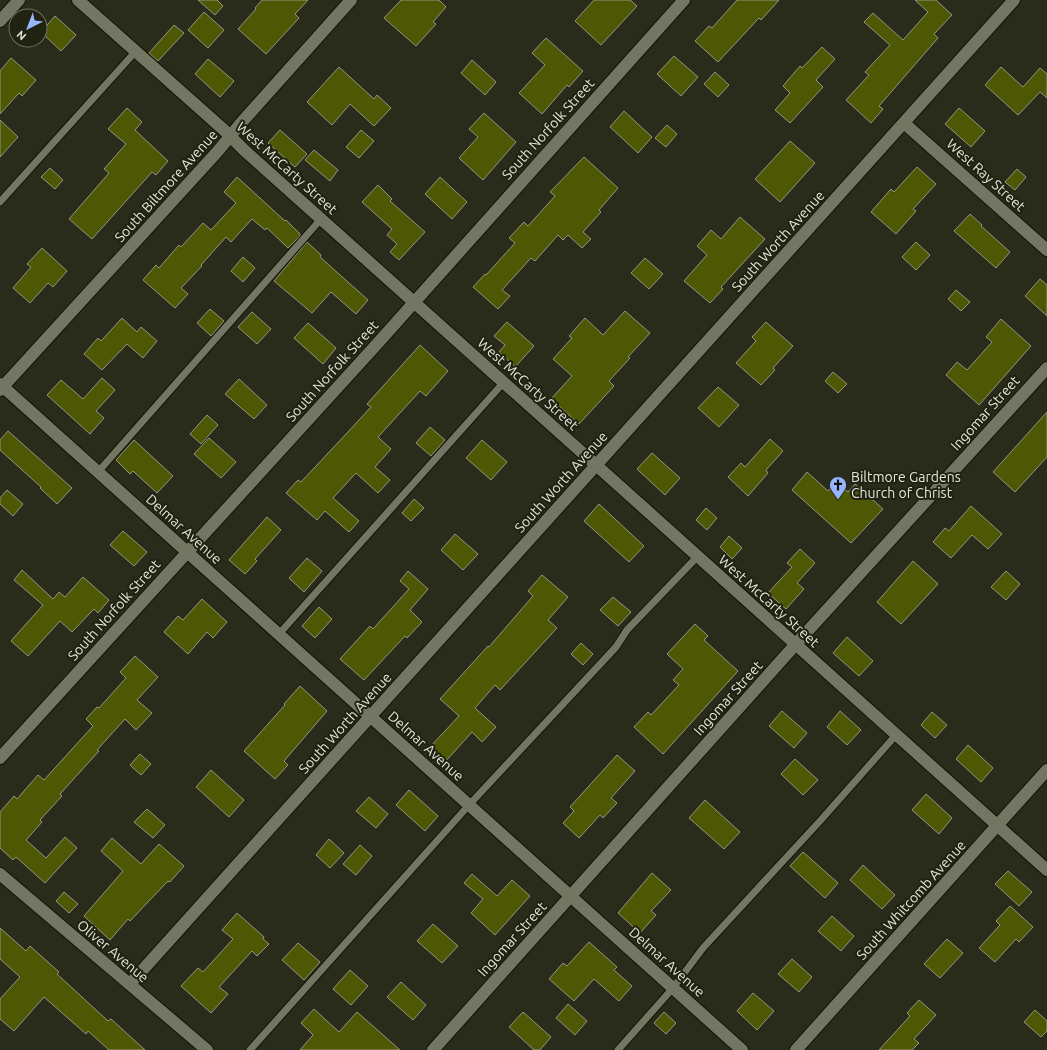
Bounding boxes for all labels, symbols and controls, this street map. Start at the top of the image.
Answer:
north arrow [8,8,48,48]
text: N [14,28,28,43]
street label: South Norfolk Street [498,75,598,183]
street label: West McCarty Street [233,119,341,218]
street label: South Biltmore Avenue [111,127,221,245]
street label: West Ray Street [943,136,1029,215]
street label: South Worth Avenue [728,187,828,295]
street label: South Norfolk Street [282,317,382,425]
street label: West McCarty Street [474,335,582,434]
street label: Ingomar Street [947,372,1023,454]
street label: South Worth Avenue [511,428,611,536]
place label: Biltmore Gardens Church of Christ [851,469,961,501]
church icon: Biltmore Gardens Church of Christ [828,475,848,500]
street label: Delmar Avenue [143,491,225,567]
street label: West McCarty Street [715,552,823,651]
street label: South Norfolk Street [64,556,164,664]
street label: Ingomar Street [690,657,766,739]
street label: South Worth Avenue [295,669,395,777]
street label: Delmar Avenue [385,708,467,784]
street label: South Whitcomb Avenue [853,837,969,963]
street label: Ingomar Street [474,898,550,980]
street label: Oliver Avenue [74,917,152,985]
street label: Delmar Avenue [626,924,708,1000]

